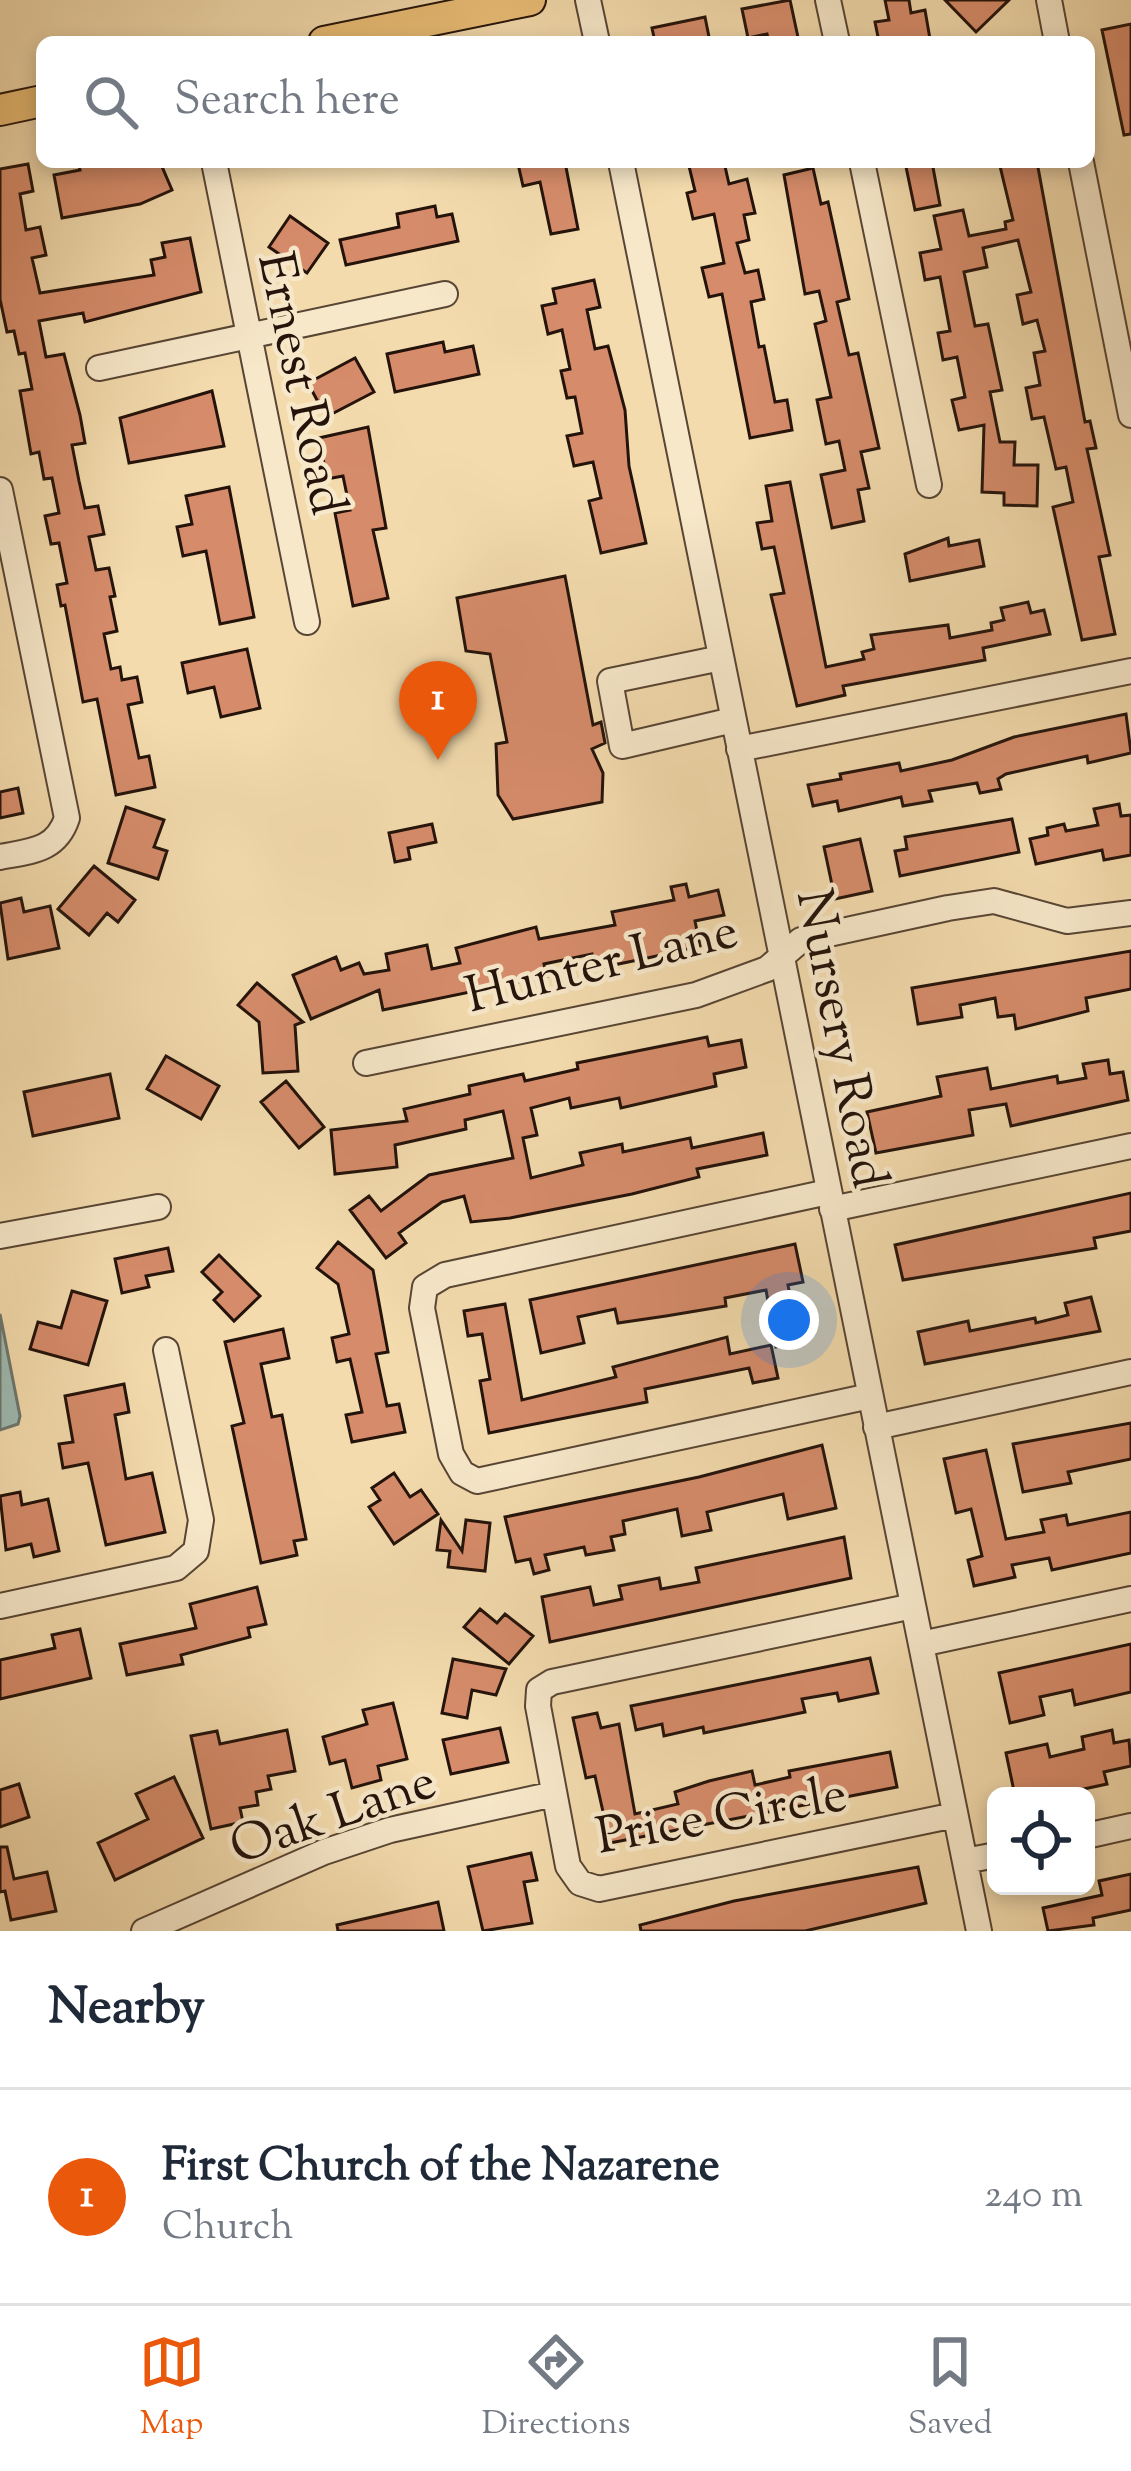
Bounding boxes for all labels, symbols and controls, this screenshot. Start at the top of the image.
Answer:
search box [36,36,1095,168]
icon: search [78,69,144,135]
text: Search here [174,70,400,135]
street label: Ernest Road [235,246,362,522]
pin: 1 [399,661,477,760]
street label: Nursery Road [774,883,903,1195]
street label: Hunter Lane [459,897,746,1035]
your location [759,1290,819,1350]
street label: Oak Lane [221,1748,447,1886]
street label: Price Circle [591,1760,853,1876]
map controls [987,1787,1095,1895]
button: locate [987,1787,1095,1895]
text: Nearby [48,1973,205,2046]
text: First Church of the Nazarene [162,2136,720,2201]
text: 1 [80,2169,94,2225]
text: 240 m [984,2169,1083,2225]
text: Church [162,2201,293,2257]
tab: Map [139,2329,205,2449]
tab: Directions [482,2329,631,2449]
tab: Saved [908,2329,992,2449]

